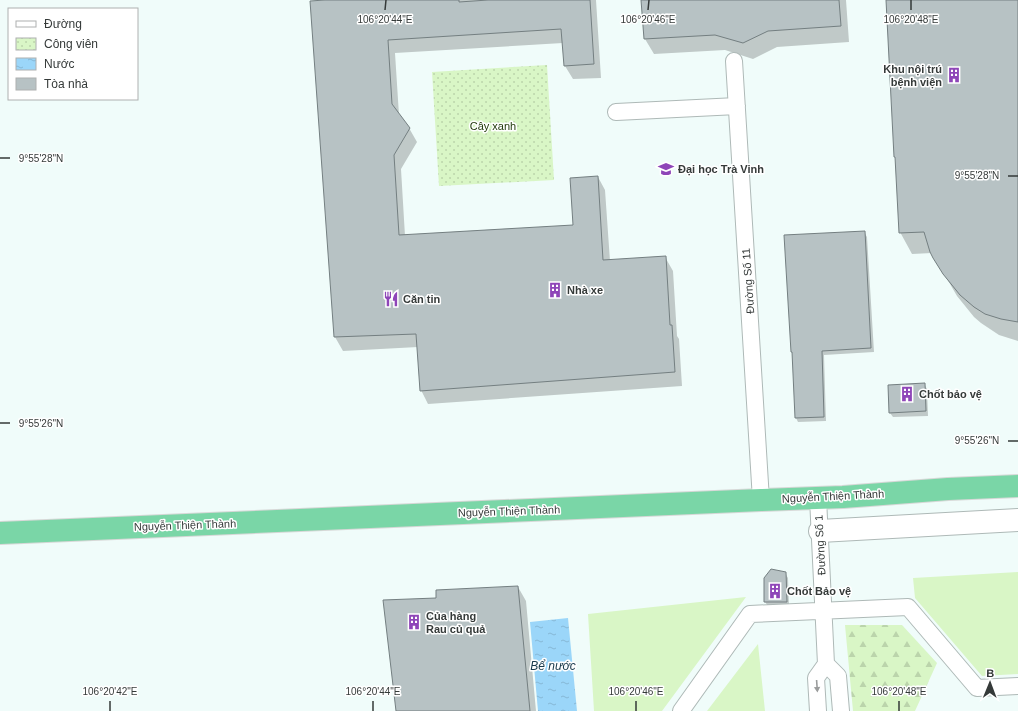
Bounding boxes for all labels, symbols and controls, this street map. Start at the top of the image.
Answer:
legend [8,8,138,100]
text: 106°20'44"E [357,14,413,25]
text: 106°20'46"E [620,14,676,25]
text: 106°20'48"E [883,14,939,25]
text: Đường [44,17,82,31]
text: Công viên [44,37,98,51]
text: Nước [44,57,75,71]
place label: Khu nội trú bệnh viện [883,63,942,89]
building icon: Khu nội trú bệnh viện [945,66,963,84]
text: Tòa nhà [44,77,88,91]
park label: Cây xanh [470,120,516,132]
text: 9°55'28"N [19,153,63,164]
school or university icon: Đại học Trà Vinh [657,160,675,178]
place label: Đại học Trà Vinh [678,163,764,176]
text: 9°55'28"N [955,170,999,181]
street label: Đường Số 11 [740,248,756,314]
building icon: Nhà xe [546,281,564,299]
place label: Nhà xe [567,284,603,296]
restaurant icon: Căn tin [382,290,400,308]
place label: Căn tin [403,293,441,305]
building icon: Chốt bảo vệ [898,385,916,403]
place label: Chốt bảo vệ [919,388,982,401]
text: 9°55'26"N [19,418,63,429]
text: 9°55'26"N [955,435,999,446]
street label: Nguyễn Thiện Thành [782,487,884,505]
street label: Nguyễn Thiện Thành [458,503,560,519]
street label: Đường Số 1 [812,515,828,575]
street label: Nguyễn Thiện Thành [134,517,236,533]
building icon: Chốt Bảo vệ [766,582,784,600]
place label: Chốt Bảo vệ [787,585,851,598]
place label: Của hàng Rau củ quả [426,610,486,635]
building icon: Của hàng Rau củ quả [405,613,423,631]
water label: Bể nước [530,659,576,673]
north arrow [970,663,1010,703]
text: B [986,667,994,679]
one-way arrow [813,680,820,692]
text: 106°20'42"E [82,686,138,697]
text: 106°20'44"E [345,686,401,697]
text: 106°20'46"E [608,686,664,697]
text: 106°20'48"E [871,686,927,697]

